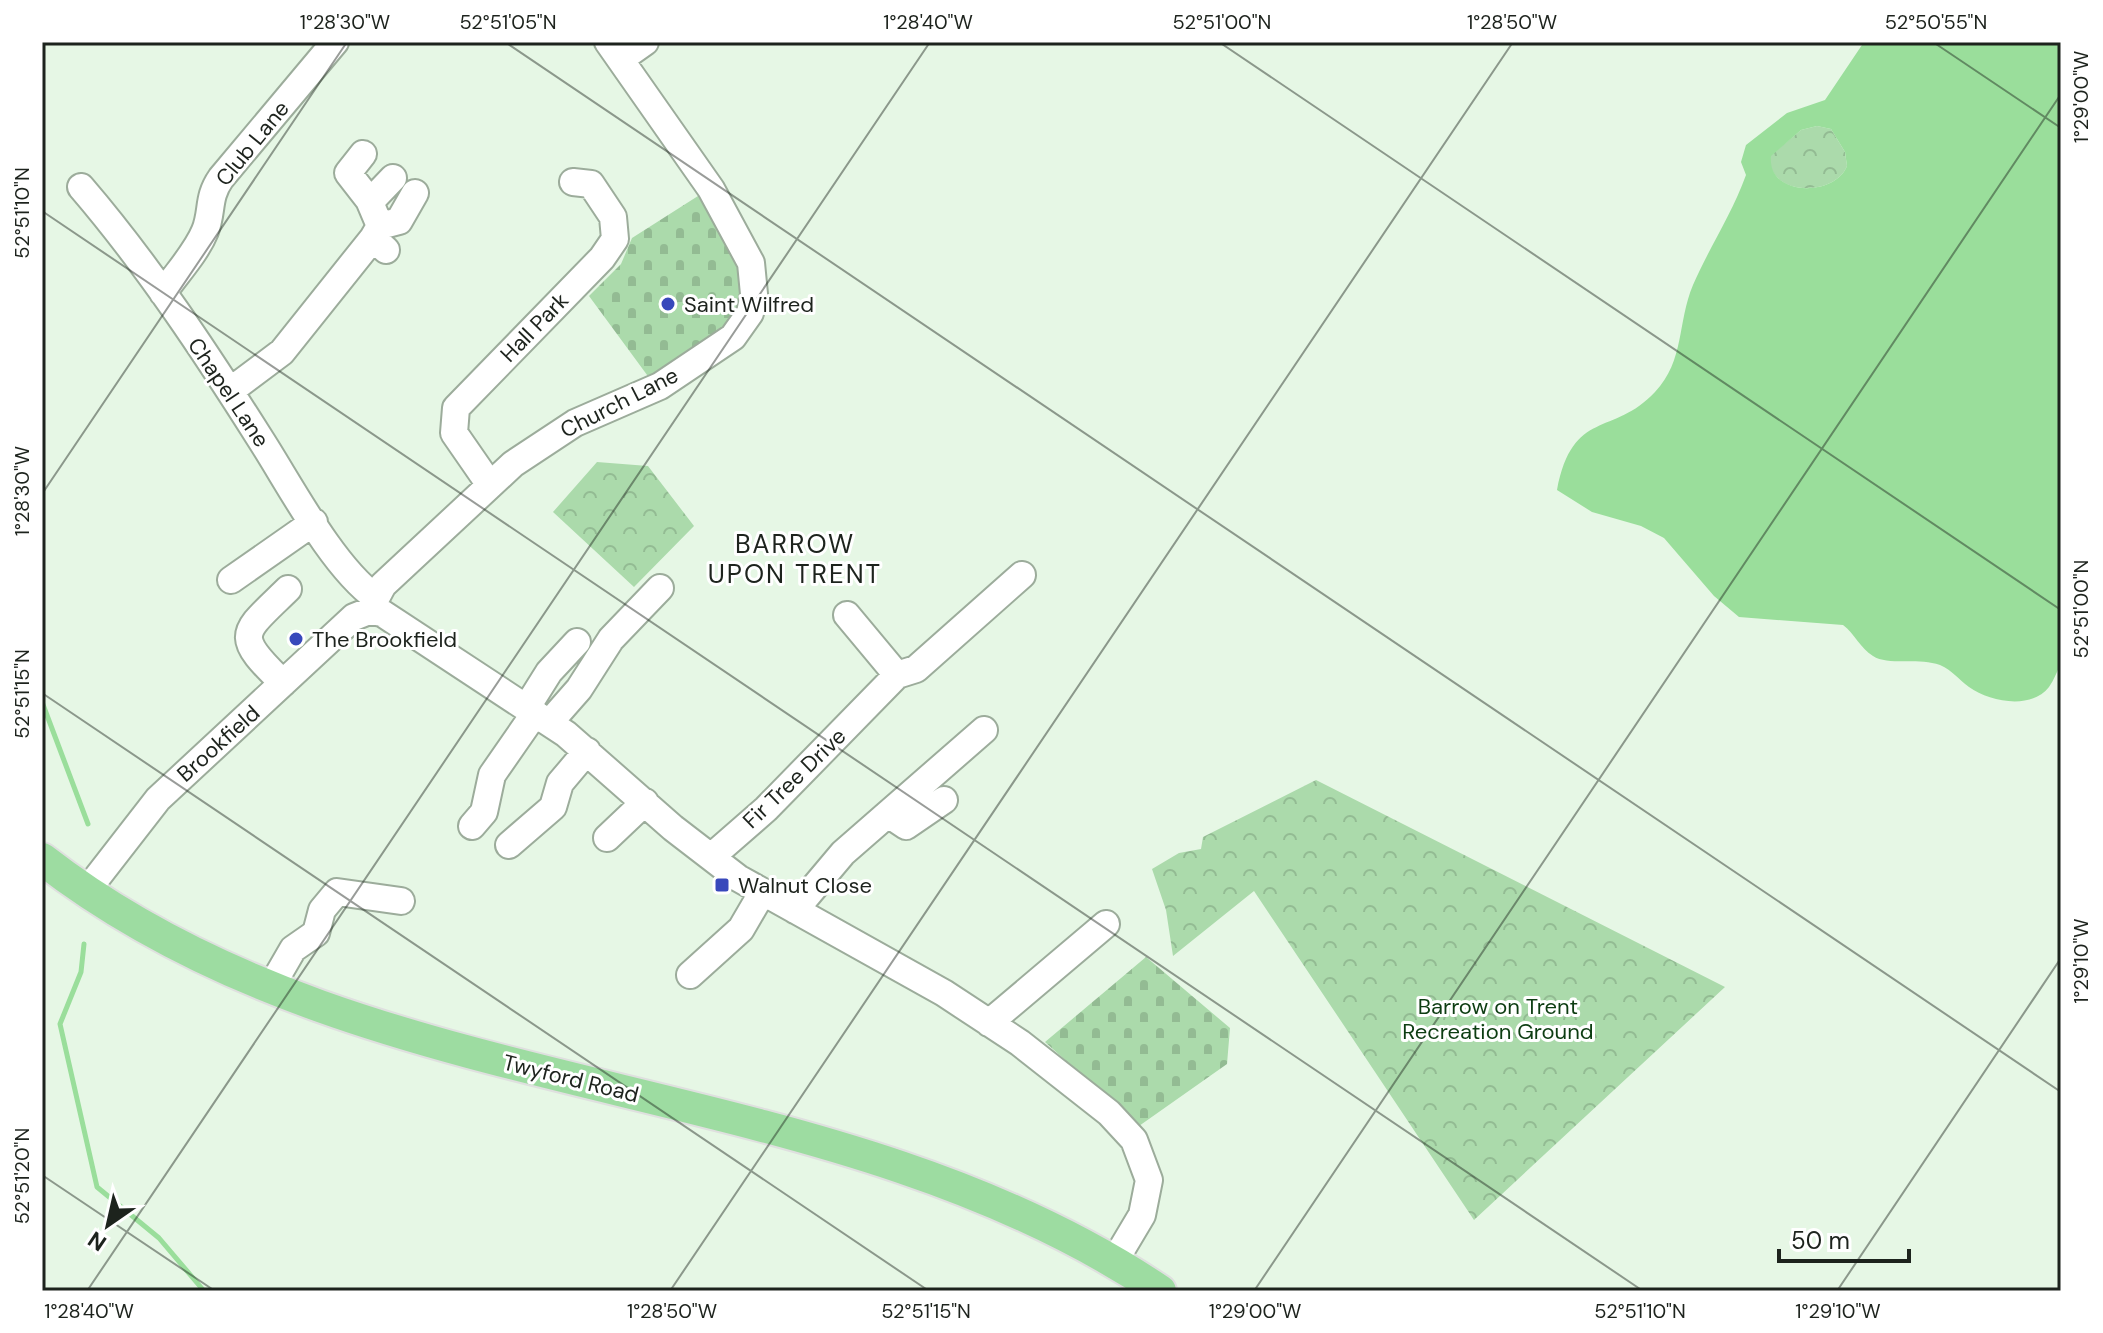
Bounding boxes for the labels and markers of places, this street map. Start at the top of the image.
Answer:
place label: Saint Wilfred [684,290,814,319]
marker: Saint Wilfred [659,295,677,313]
place label: The Brookfield [312,625,457,654]
marker: The Brookfield [287,630,305,648]
place label: Walnut Close [738,871,872,900]
marker: Walnut Close [713,876,731,894]

